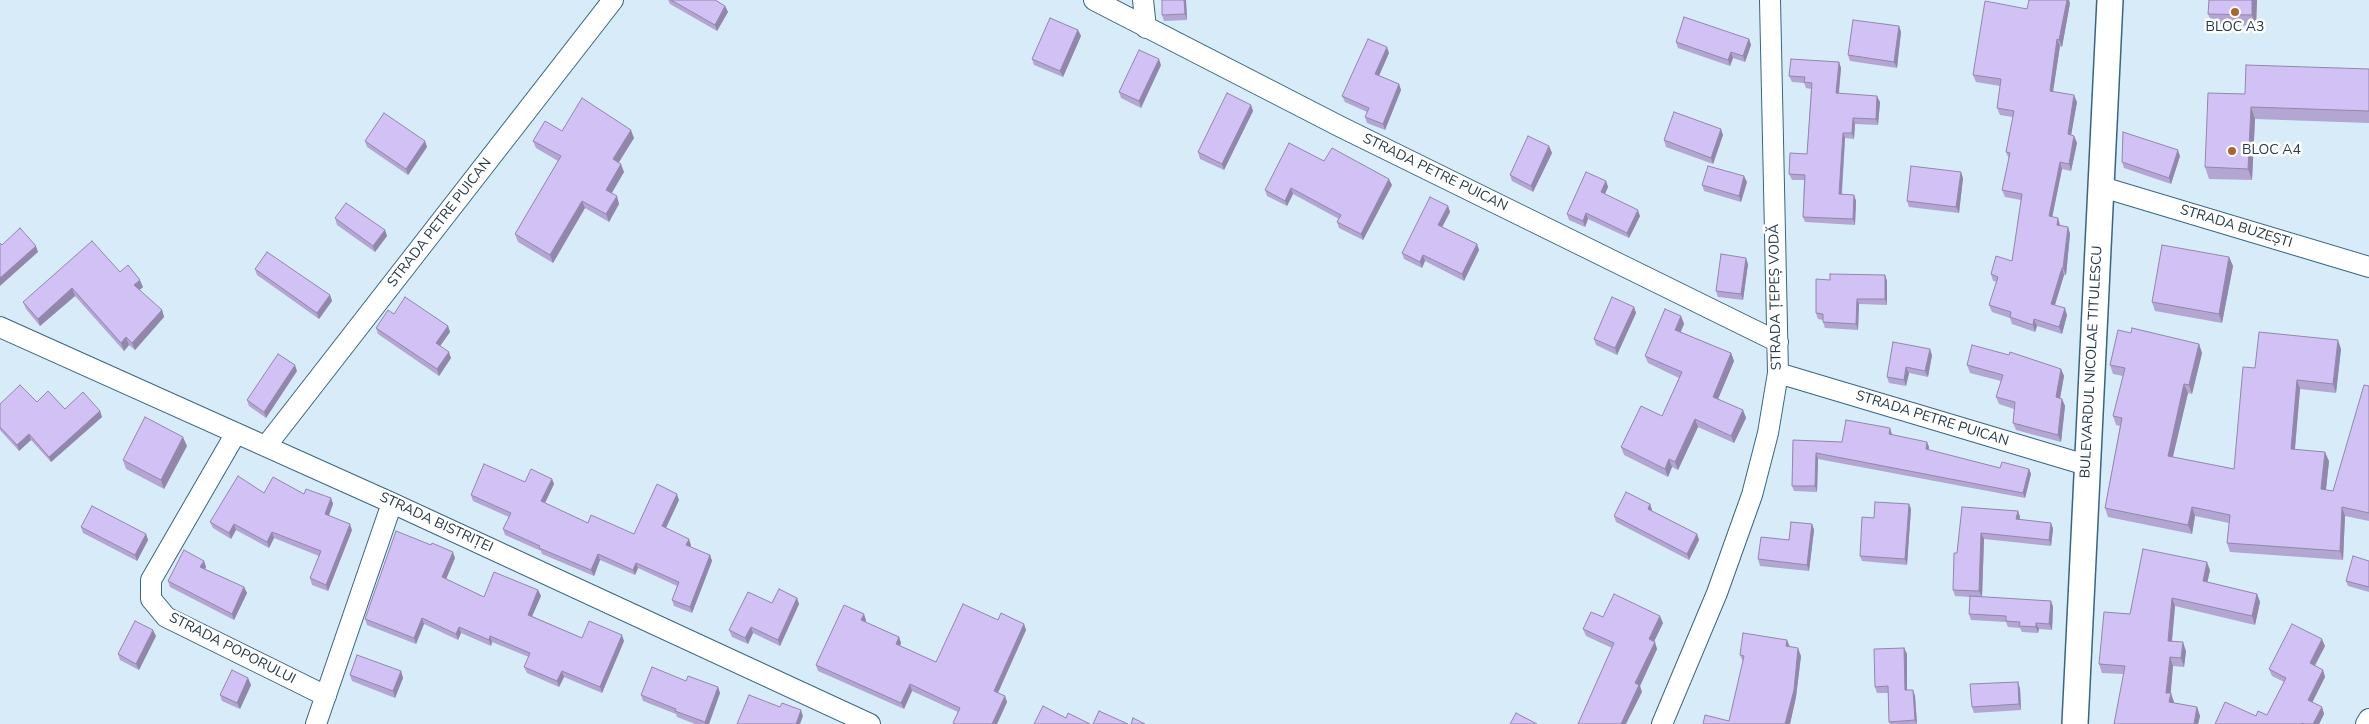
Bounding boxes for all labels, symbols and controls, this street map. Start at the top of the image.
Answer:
marker: BLOC A3 [2229,6,2241,18]
place label: BLOC A3 [2206,20,2264,36]
street label: STRADA PETRE PUICAN [1360,131,1510,215]
place label: BLOC A4 [2242,143,2301,159]
marker: BLOC A4 [2226,145,2238,157]
street label: STRADA PETRE PUICAN [384,155,496,291]
street label: STRADA BUZEȘTI [2178,202,2294,252]
street label: STRADA ȚEPEȘ VODĂ [1766,224,1786,370]
street label: BULEVARDUL NICOLAE TITULESCU [2078,245,2106,479]
street label: STRADA PETRE PUICAN [1854,388,2010,450]
street label: STRADA BISTRIȚEI [377,489,495,557]
street label: STRADA POPORULUI [166,610,298,688]

